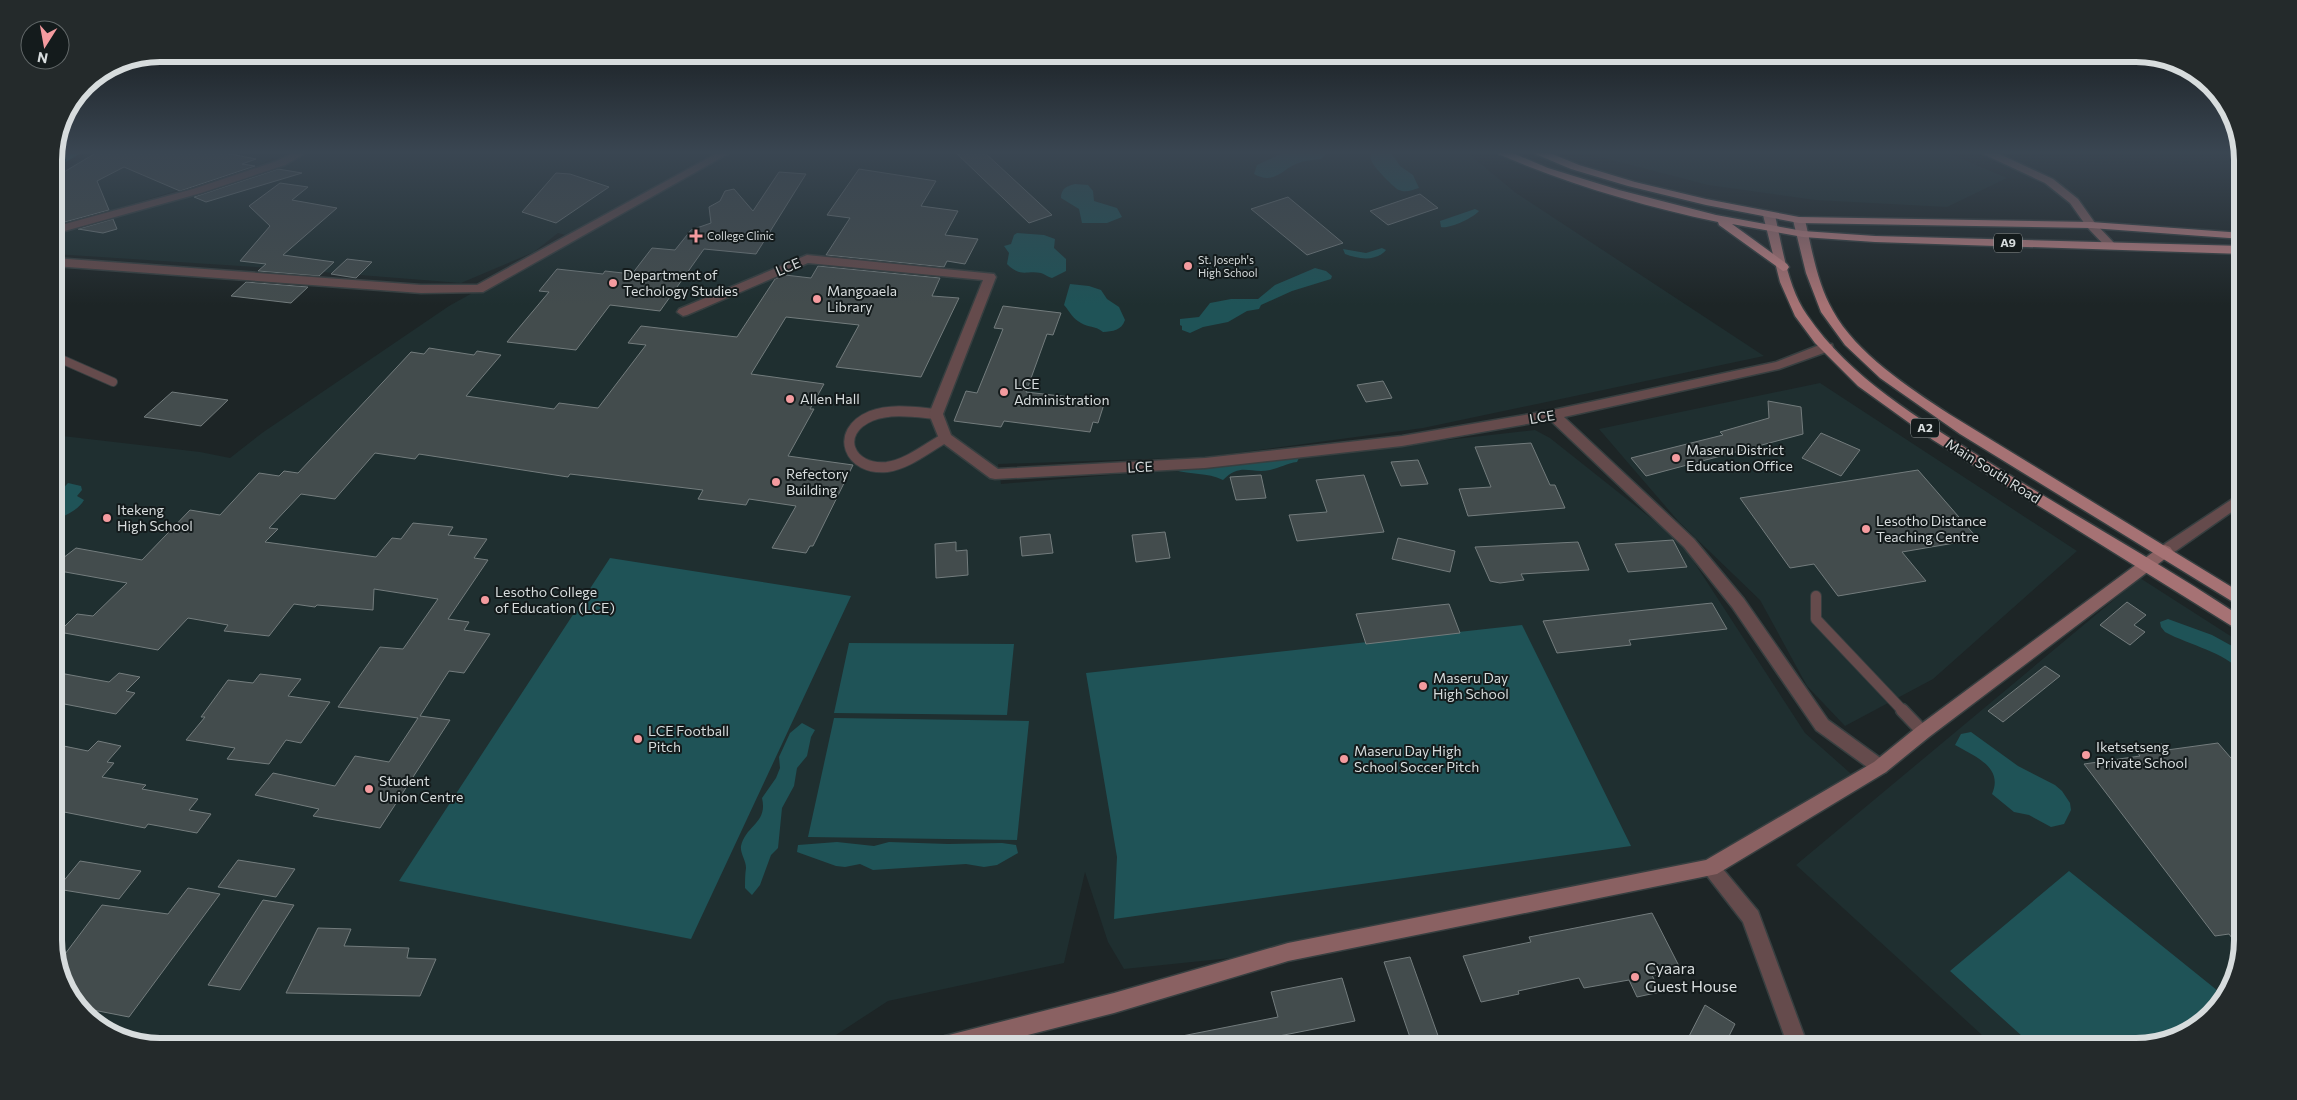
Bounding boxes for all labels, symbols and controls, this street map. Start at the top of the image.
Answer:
north arrow [20,20,70,70]
text: N [36,49,49,68]
marker: College Clinic [689,229,703,243]
place label: College Clinic [707,229,774,242]
road number: A9 [1994,234,2022,252]
place label: St. Joseph's High School [1198,253,1258,279]
street label: LCE [773,254,803,279]
marker: St. Joseph's High School [1182,260,1194,272]
place label: Department of Techology Studies [623,266,738,299]
marker: Department of Techology Studies [607,277,619,289]
place label: Mangoaela Library [827,282,897,315]
marker: Mangoaela Library [811,293,823,305]
place label: LCE Administration [1014,375,1109,408]
marker: LCE Administration [998,386,1010,398]
place label: Allen Hall [800,390,860,407]
marker: Allen Hall [784,393,796,405]
street label: LCE [1528,406,1556,427]
road number: A2 [1911,418,1939,438]
street label: Main South Road [1943,435,2044,507]
place label: Maseru District Education Office [1686,441,1793,474]
marker: Maseru District Education Office [1670,452,1682,464]
street label: LCE [1127,457,1153,476]
place label: Refectory Building [786,465,849,498]
marker: Refectory Building [770,476,782,488]
place label: Itekeng High School [117,501,193,534]
marker: Itekeng High School [101,512,113,524]
place label: Lesotho Distance Teaching Centre [1876,512,1986,545]
marker: Lesotho Distance Teaching Centre [1860,523,1872,535]
place label: Lesotho College of Education (LCE) [495,583,615,616]
marker: Lesotho College of Education (LCE) [479,594,491,606]
place label: Maseru Day High School [1433,669,1509,702]
marker: Maseru Day High School [1417,680,1429,692]
place label: LCE Football Pitch [648,722,729,755]
marker: LCE Football Pitch [632,733,644,745]
place label: Iketsetseng Private School [2096,738,2188,771]
place label: Maseru Day High School Soccer Pitch [1354,742,1479,775]
marker: Iketsetseng Private School [2080,749,2092,761]
marker: Maseru Day High School Soccer Pitch [1338,753,1350,765]
place label: Student Union Centre [379,772,463,805]
marker: Student Union Centre [363,783,375,795]
place label: Cyaara Guest House [1645,958,1737,995]
marker: Cyaara Guest House [1629,971,1641,983]

